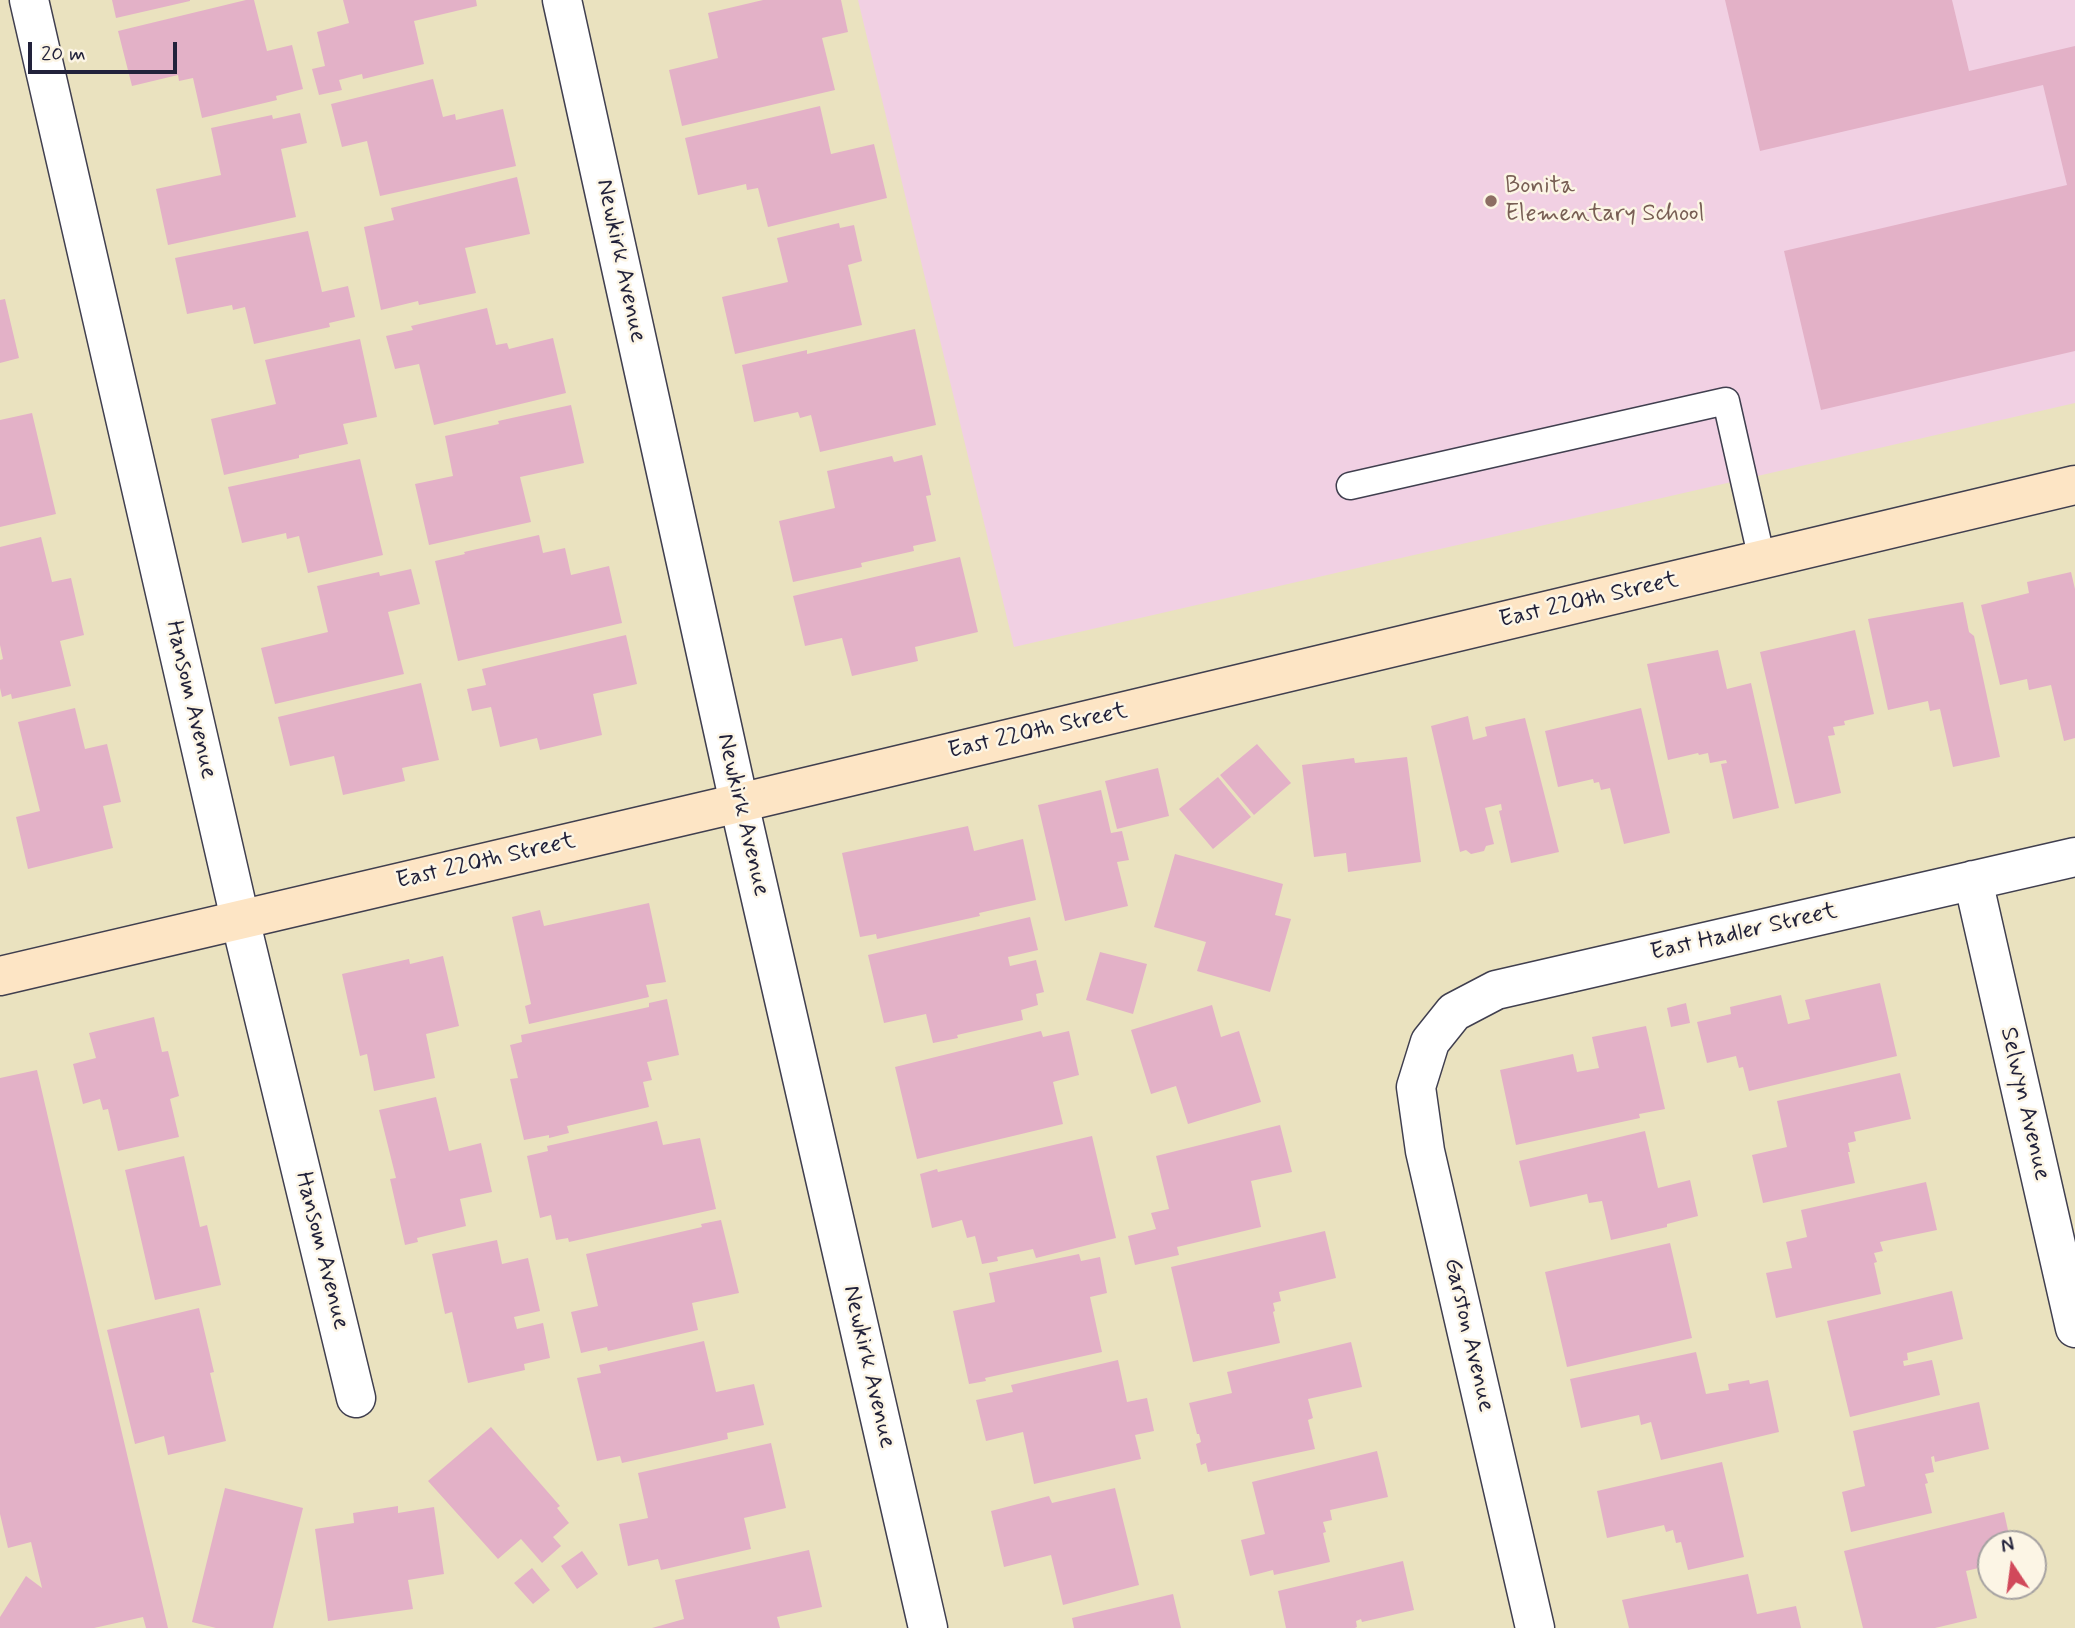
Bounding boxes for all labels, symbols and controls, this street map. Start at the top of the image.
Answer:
scale bar [32,28,180,72]
text: 20 m [41,40,86,68]
place label: Bonita Elementary School [1505,173,1704,229]
street label: Newkirk Avenue [589,177,651,345]
marker: Bonita Elementary School [1483,193,1499,209]
street label: East 220th Street [1497,566,1681,636]
street label: Hansom Avenue [158,618,222,782]
street label: East 220th Street [946,697,1130,767]
street label: Newkirk Avenue [709,731,775,899]
street label: East 220th Street [394,827,578,897]
street label: East Hadler Street [1648,898,1840,968]
street label: Selwyn Avenue [1992,1025,2056,1183]
street label: Hansom Avenue [287,1169,355,1333]
street label: Garston Avenue [1436,1255,1500,1415]
street label: Newkirk Avenue [835,1283,901,1451]
north arrow [1977,1530,2047,1600]
text: N [1999,1532,2017,1560]

